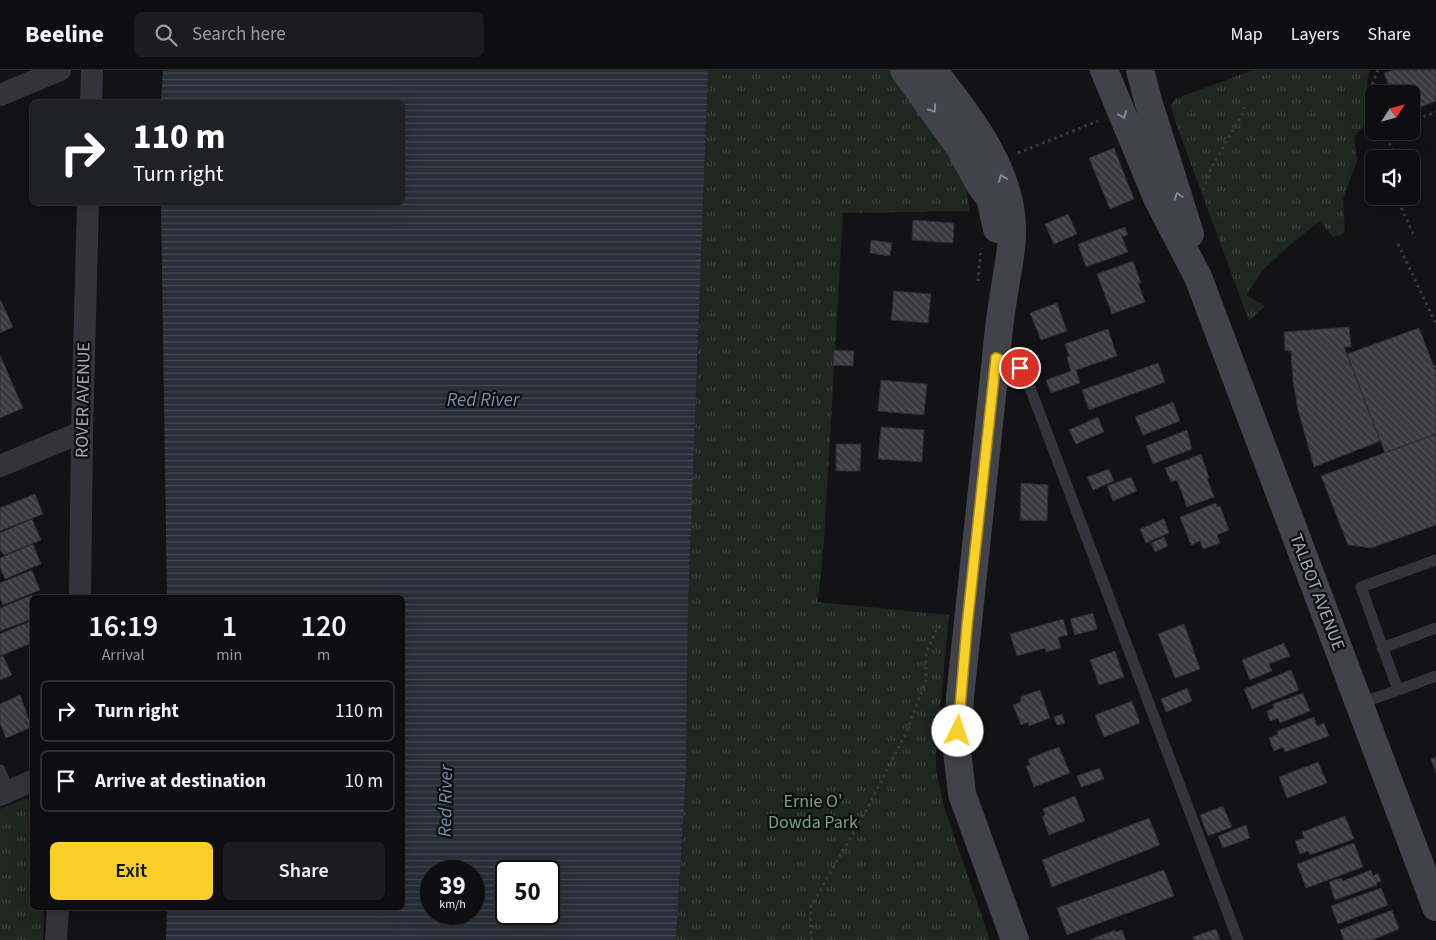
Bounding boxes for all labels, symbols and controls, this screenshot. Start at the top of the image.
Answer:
search box [134,12,484,57]
text: Beeline [25,17,104,52]
icon: search [152,21,180,49]
text: Search here [192,21,286,48]
text: Map [1231,22,1263,47]
text: Layers [1291,22,1340,47]
text: Share [1368,22,1411,47]
north arrow [1365,85,1420,140]
map controls [1365,85,1420,205]
one-way arrow [927,104,936,113]
one-way arrow [1116,110,1127,119]
text: 110 m [133,112,225,162]
icon: right [50,120,115,185]
button: sound [1365,150,1420,205]
text: Turn right [133,158,223,190]
one-way arrow [998,175,1008,183]
one-way arrow [1174,192,1184,201]
street label: ROVER AVENUE [69,342,97,458]
pin [999,347,1041,389]
icon: arrive [1006,354,1034,382]
water label: Red River [447,387,521,414]
street label: TALBOT AVENUE [1283,530,1351,654]
text: 16:19 [88,605,158,648]
text: 1 [222,605,237,648]
text: 120 [301,605,347,648]
text: Arrival [102,644,145,666]
text: min [216,644,242,666]
text: m [317,644,330,666]
icon: right [52,697,80,725]
text: Turn right [95,698,179,725]
text: 110 m [335,698,383,725]
position arrow [931,704,983,756]
water label: Red River [432,763,460,838]
icon: arrive [52,767,80,795]
text: Arrive at destination [95,768,266,795]
text: 10 m [345,768,383,795]
park label: Ernie O' Dowda Park [768,789,858,835]
button: Exit [50,842,213,900]
button: Share [223,842,385,900]
speed limit sign: 50 [495,860,560,925]
text: 39 [439,868,466,904]
text: km/h [439,896,466,913]

